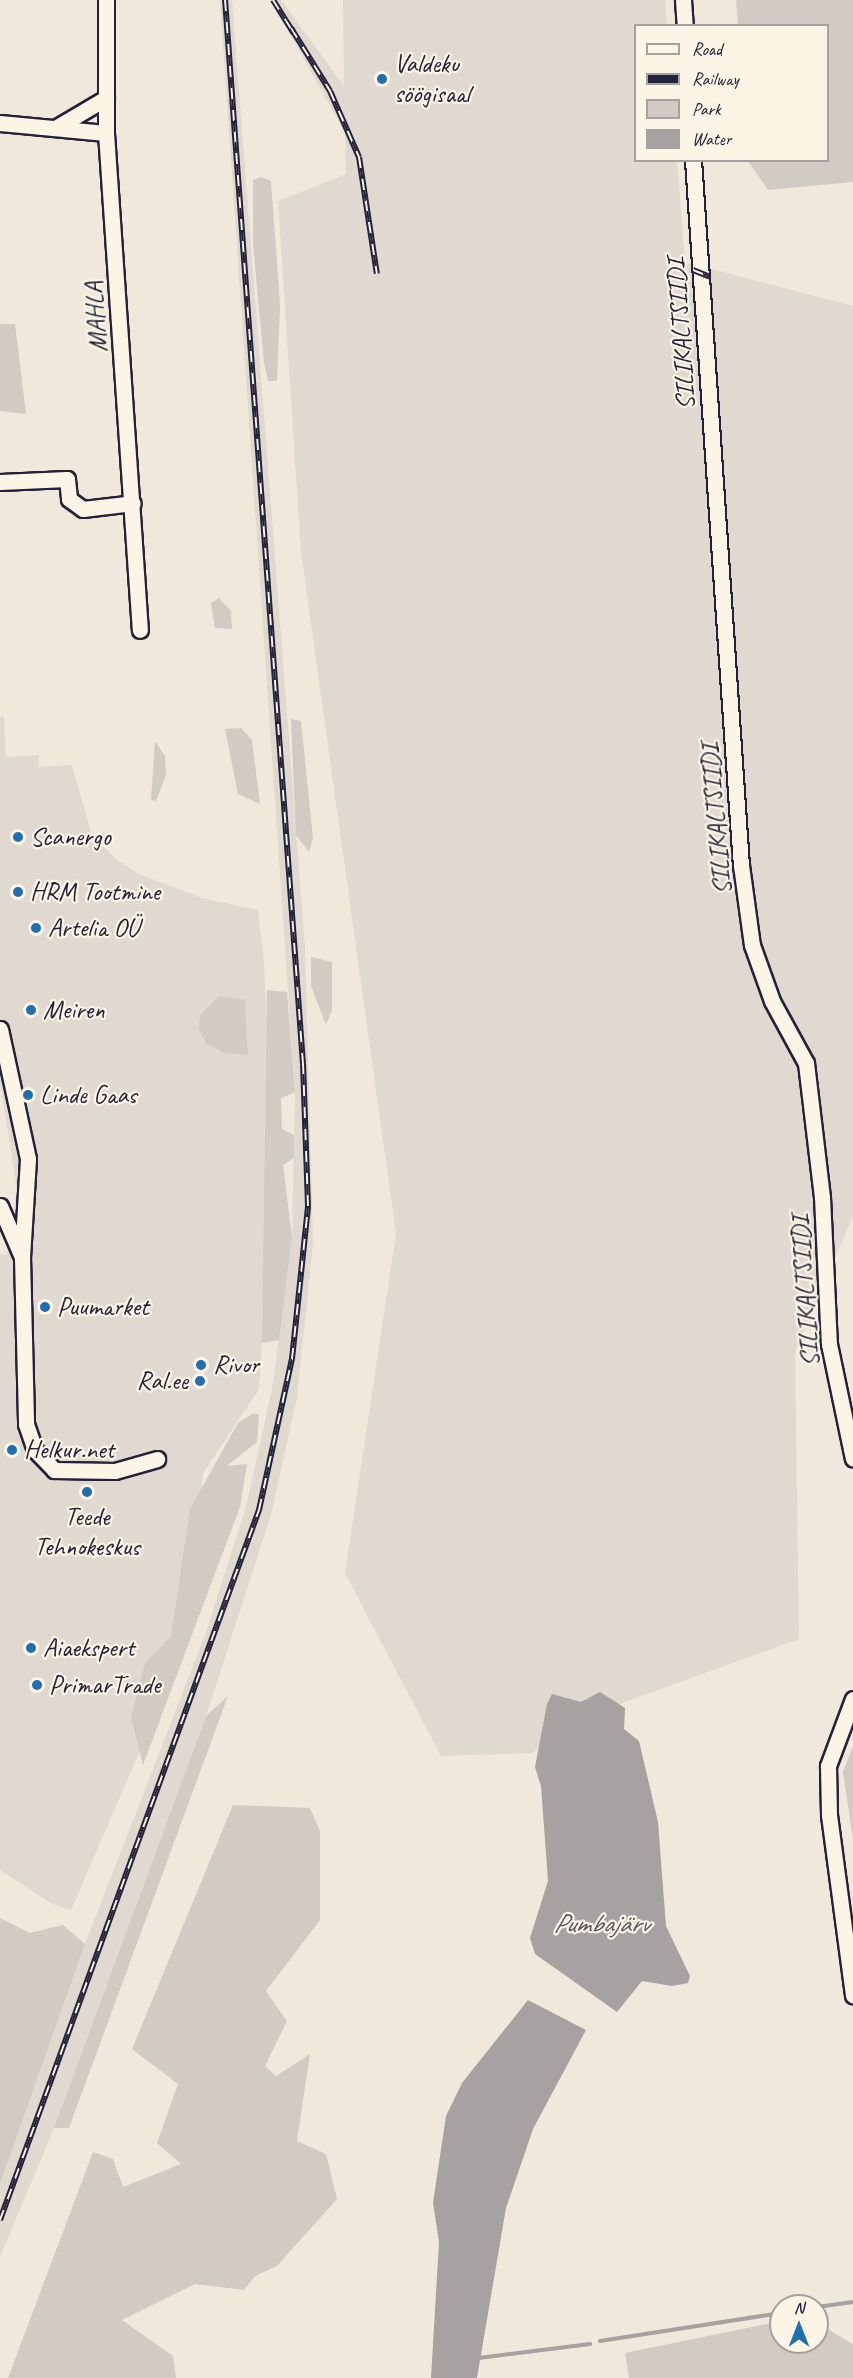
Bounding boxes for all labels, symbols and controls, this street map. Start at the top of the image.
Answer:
legend [634,24,829,162]
text: Road [692,38,722,60]
place label: Valdeku söögisaal [394,48,470,110]
text: Railway [692,68,739,90]
marker: Valdeku söögisaal [375,72,389,86]
text: Park [692,98,721,120]
text: Water [692,128,731,150]
street label: SILIKALTSIIDI [660,257,702,411]
street label: MAHLA [78,281,114,353]
street label: SILIKALTSIIDI [694,742,738,896]
place label: Scanergo [30,821,111,853]
marker: Scanergo [11,830,25,844]
place label: HRM Tootmine [30,876,160,908]
marker: HRM Tootmine [11,885,25,899]
place label: Artelia OÜ [48,912,139,944]
marker: Artelia OÜ [29,921,43,935]
place label: Meiren [43,994,105,1026]
marker: Meiren [24,1003,38,1017]
place label: Linde Gaas [40,1079,136,1111]
marker: Linde Gaas [21,1088,35,1102]
street label: SILIKALTSIIDI [784,1214,826,1368]
place label: Puumarket [57,1291,149,1323]
marker: Puumarket [38,1300,52,1314]
place label: Rivor [213,1349,259,1381]
marker: Rivor [194,1358,208,1372]
place label: Ral.ee [136,1365,188,1397]
marker: Ral.ee [193,1374,207,1388]
place label: Helkur.net [24,1434,114,1466]
marker: Helkur.net [5,1443,19,1457]
marker: Teede Tehnokeskus [80,1485,94,1499]
place label: Teede Tehnokeskus [34,1501,140,1562]
place label: Aiaekspert [43,1632,134,1664]
marker: Aiaekspert [24,1641,38,1655]
place label: PrimarTrade [49,1669,160,1701]
marker: PrimarTrade [30,1678,44,1692]
water label: Pumbajärv [553,1908,649,1940]
north arrow [769,2294,829,2354]
text: N [794,2298,804,2318]

